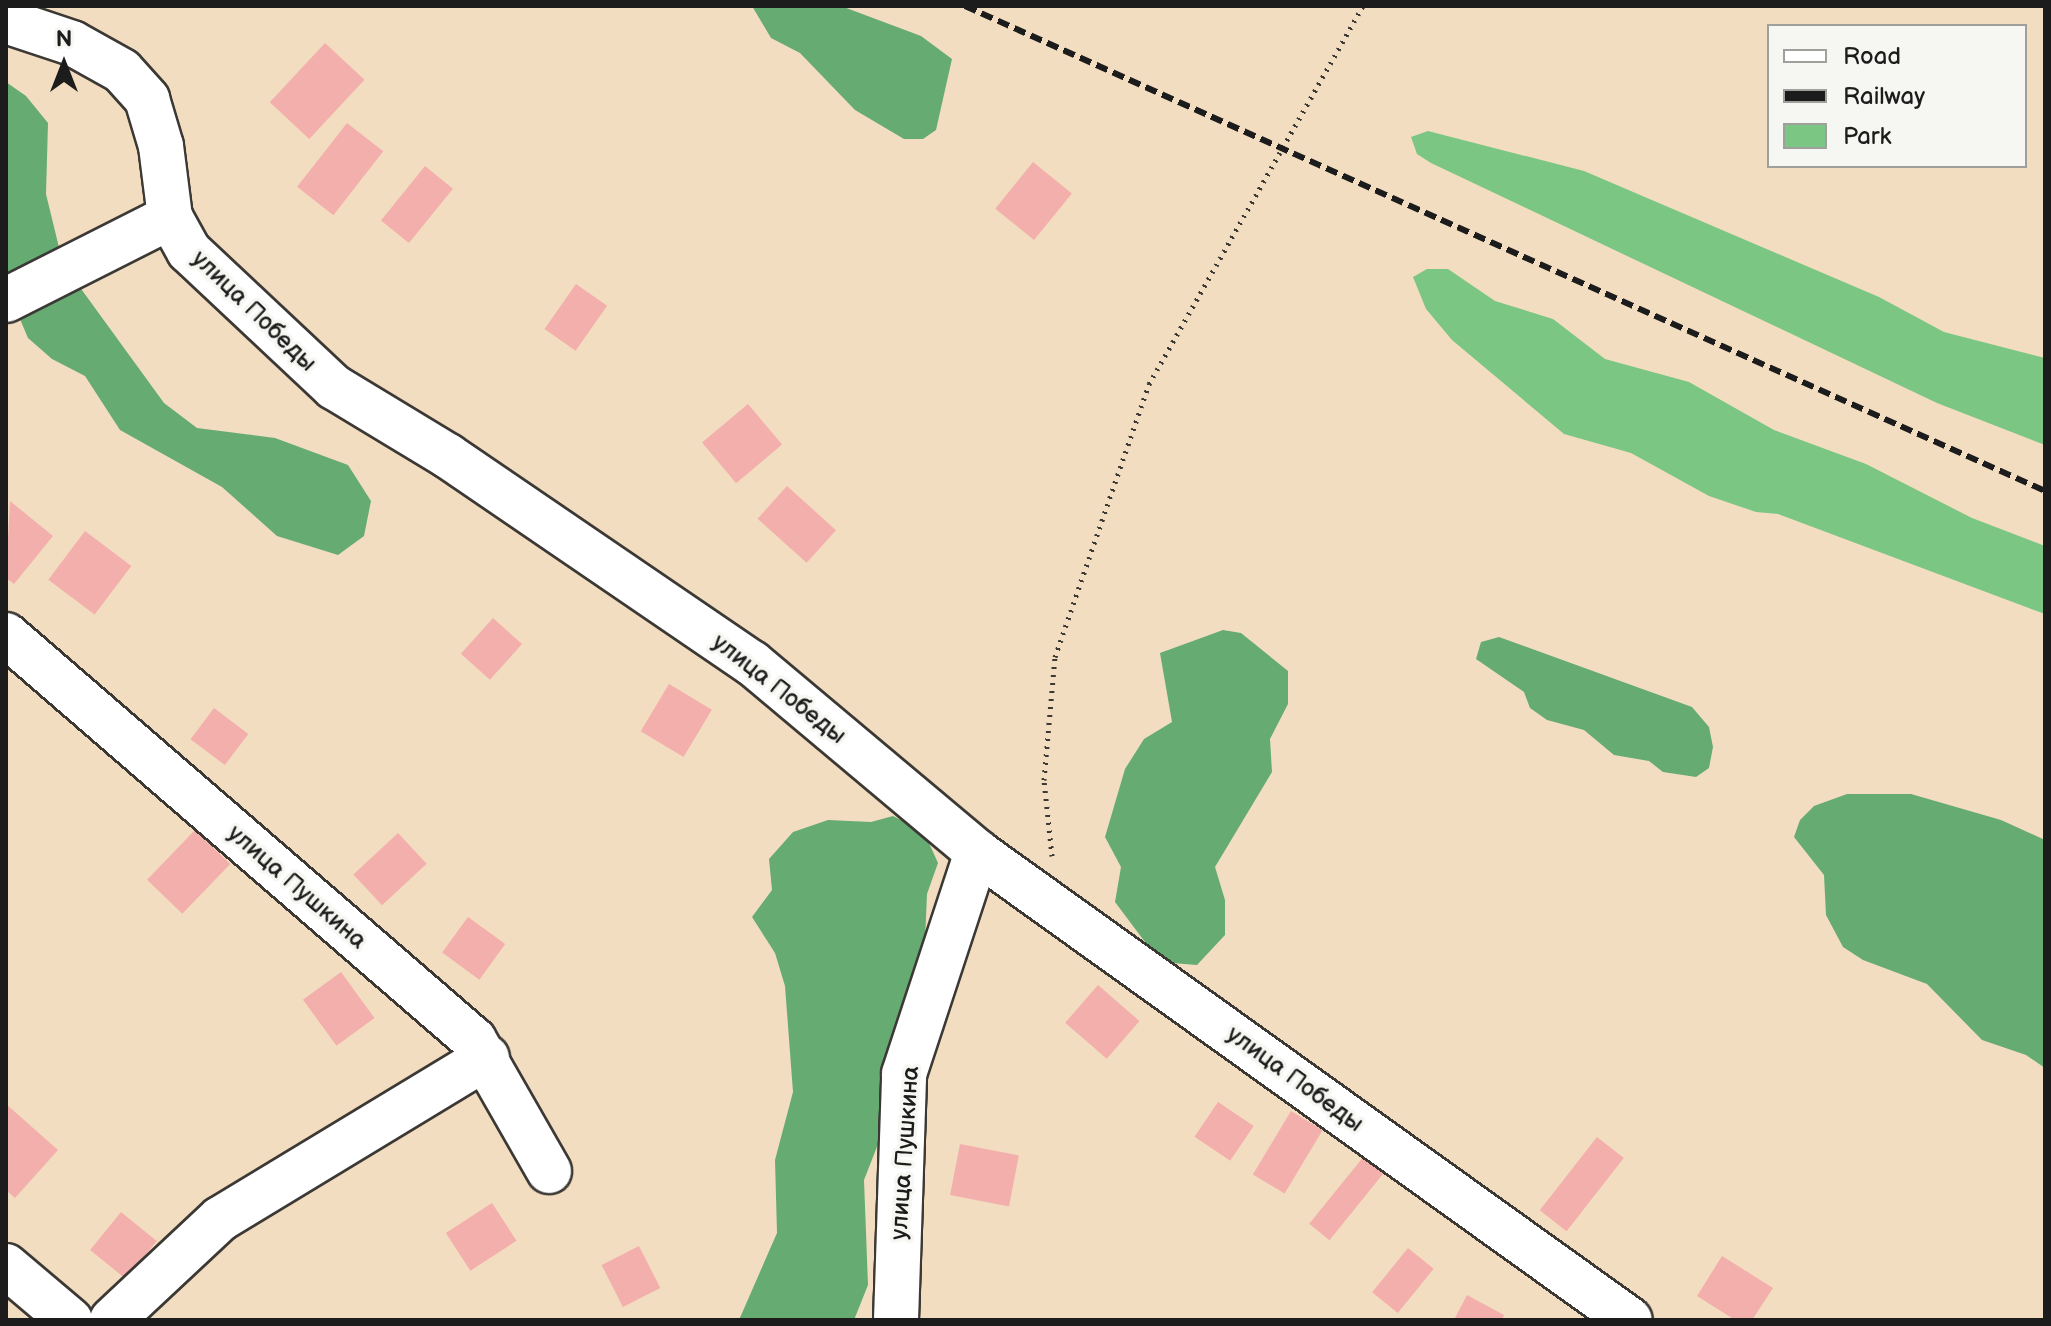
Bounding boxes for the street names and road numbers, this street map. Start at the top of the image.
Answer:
street label: улица Победы [186,244,322,378]
street label: улица Победы [706,628,852,750]
street label: улица Пушкина [222,819,372,955]
street label: улица Победы [1221,1020,1369,1138]
street label: улица Пушкина [885,1065,925,1241]

